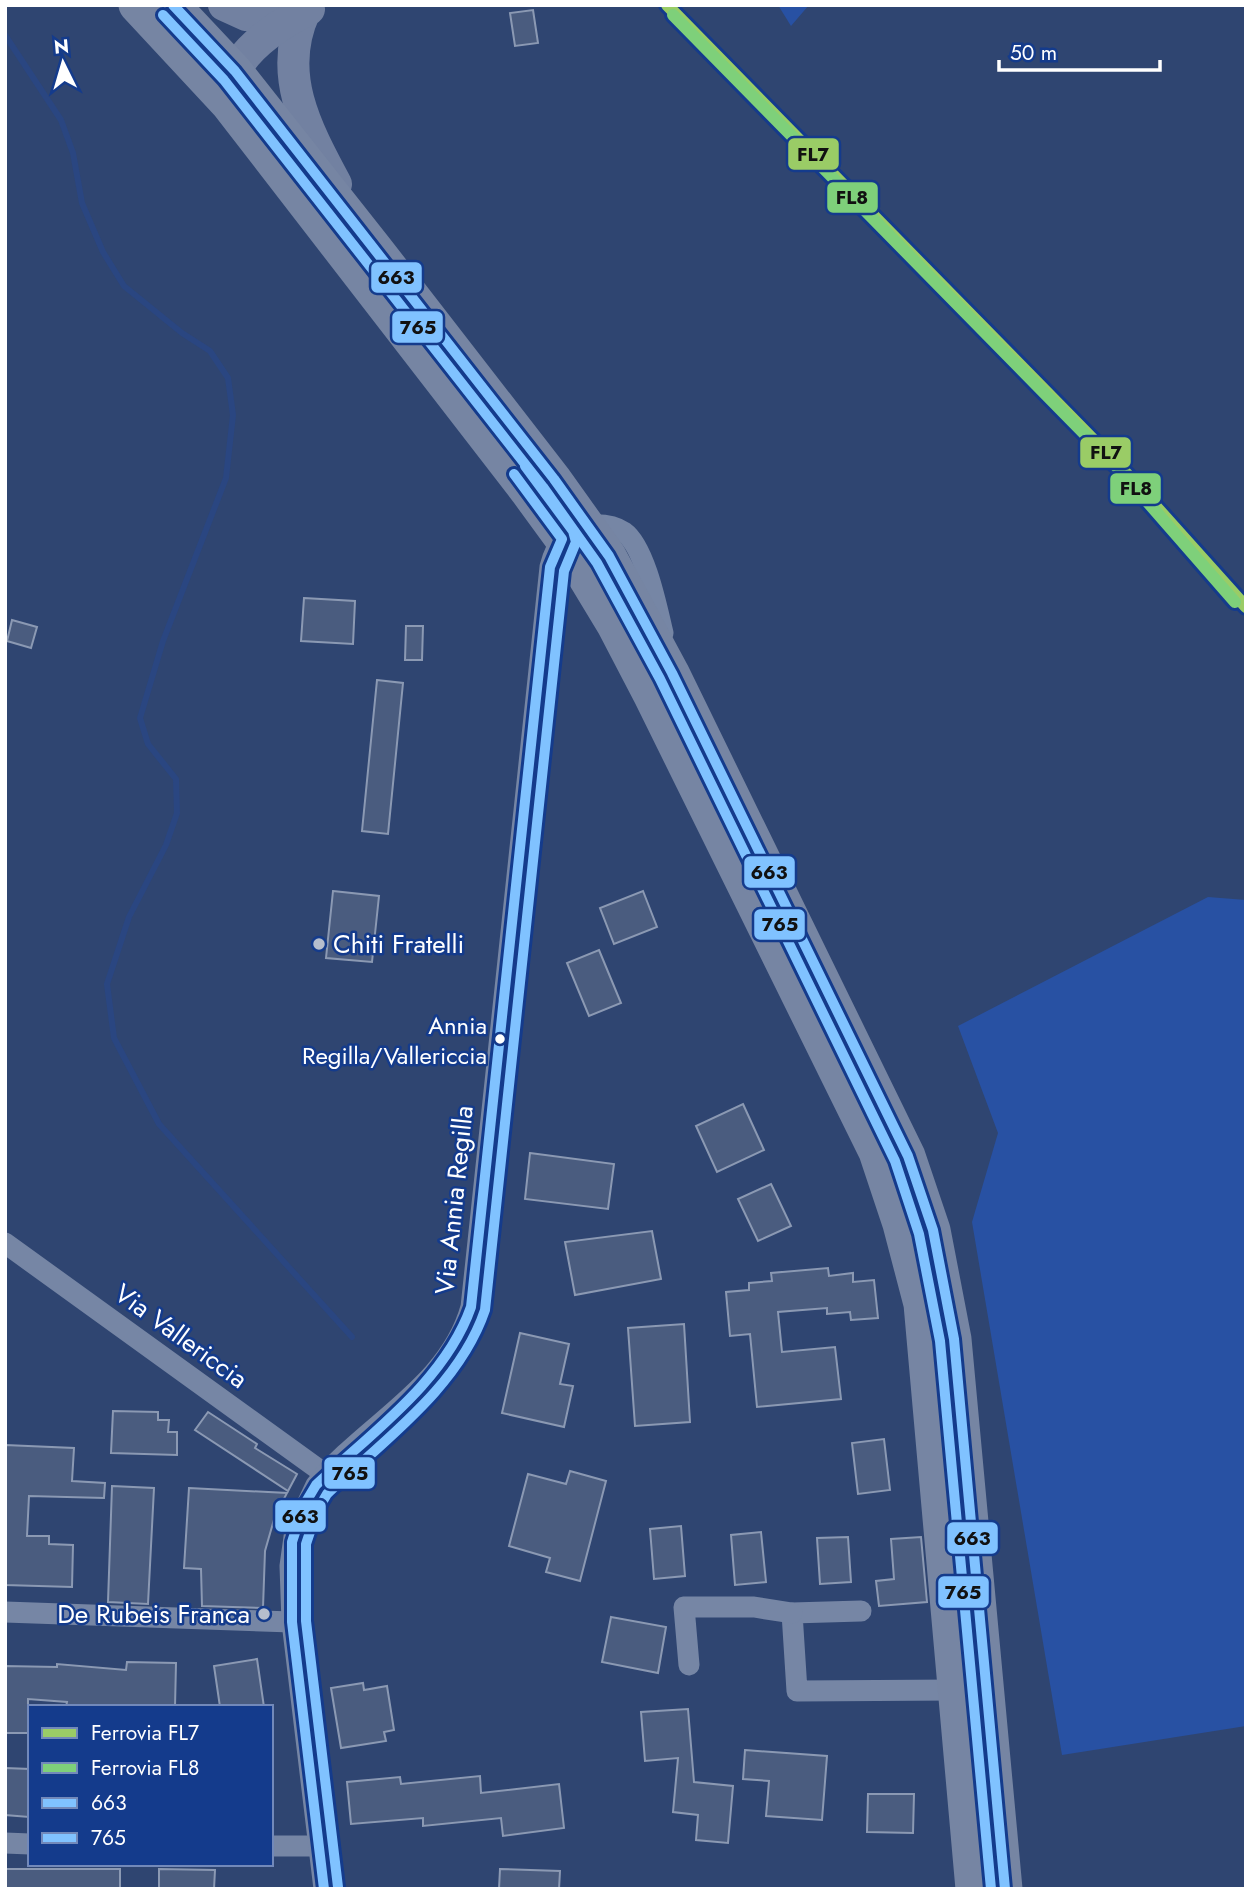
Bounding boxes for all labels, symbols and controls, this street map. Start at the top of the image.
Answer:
north arrow [28,28,98,98]
scale bar [999,28,1160,72]
text: N [53,32,70,61]
text: 50 m [1010,38,1057,68]
line badge: FL7 [787,137,840,171]
text: FL7 [797,141,830,168]
line badge: FL8 [826,181,879,214]
text: FL8 [836,184,868,211]
line badge: 663 [370,261,423,294]
text: 663 [377,264,415,291]
line badge: 765 [391,310,444,344]
text: 765 [400,314,436,341]
line badge: FL7 [1079,436,1132,469]
text: FL7 [1090,439,1123,466]
line badge: FL8 [1109,472,1162,505]
text: FL8 [1120,475,1152,502]
line badge: 663 [743,855,796,889]
text: 663 [750,859,788,886]
line badge: 765 [753,908,806,941]
text: 765 [762,911,798,938]
place label: Chiti Fratelli [333,925,464,963]
marker: Chiti Fratelli [311,936,327,952]
place label: Annia Regilla/Vallericcia [302,1008,487,1073]
marker: Annia Regilla/Vallericcia [493,1032,507,1046]
street label: Via Annia Regilla [425,1104,483,1296]
street label: Via Vallericcia [107,1275,255,1397]
line badge: 765 [323,1456,376,1490]
text: 765 [332,1460,368,1487]
line badge: 663 [274,1499,327,1533]
text: 663 [281,1503,319,1530]
line badge: 663 [946,1521,999,1555]
text: 663 [953,1525,991,1552]
line badge: 765 [937,1575,990,1609]
text: 765 [945,1579,981,1606]
place label: De Rubeis Franca [57,1595,250,1633]
marker: De Rubeis Franca [256,1606,272,1622]
legend [28,1705,273,1866]
text: Ferrovia FL7 [91,1718,199,1748]
text: Ferrovia FL8 [91,1753,199,1783]
text: 663 [91,1788,127,1818]
text: 765 [91,1823,126,1853]

